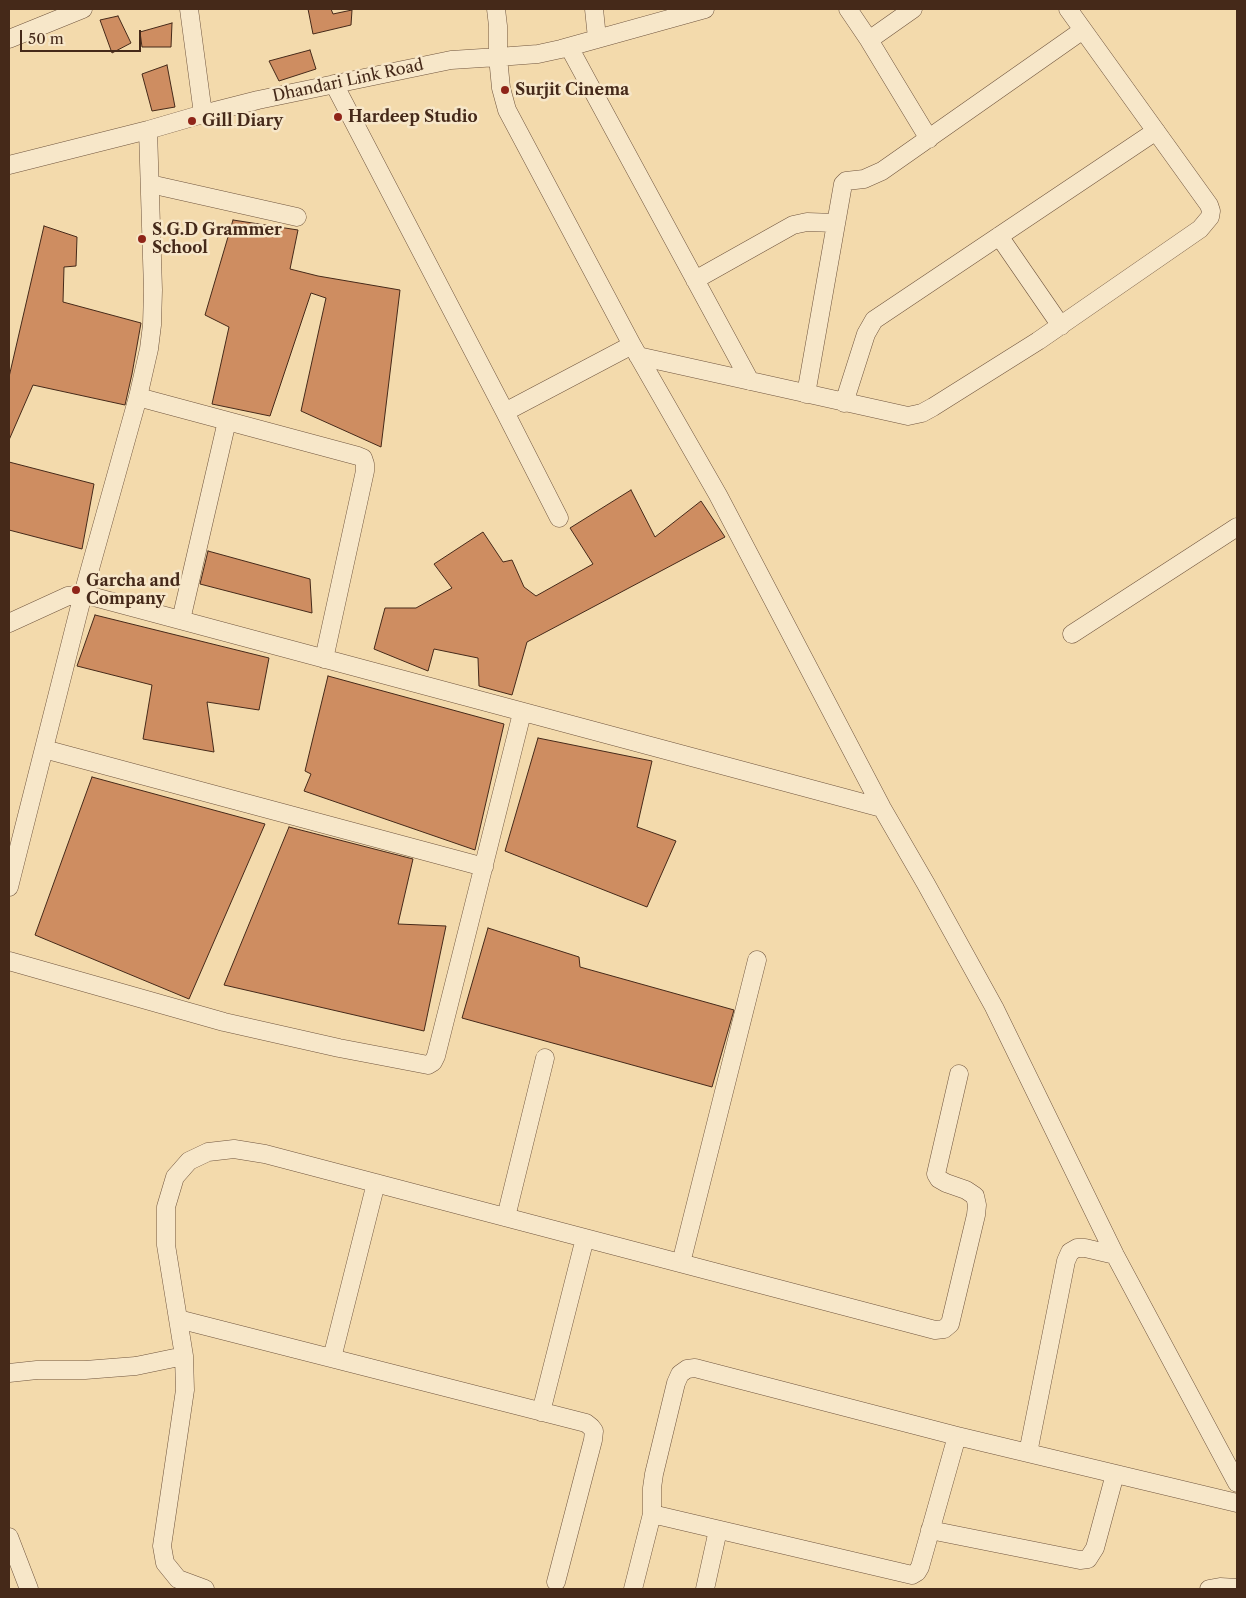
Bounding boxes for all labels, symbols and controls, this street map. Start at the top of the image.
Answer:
scale bar [22,20,144,52]
text: 50 m [28,29,64,48]
street label: Dhandari Link Road [271,56,425,106]
place label: Surjit Cinema [515,80,629,100]
marker: Surjit Cinema [499,84,511,96]
place label: Hardeep Studio [348,107,478,127]
place label: Gill Diary [202,111,283,131]
marker: Hardeep Studio [332,111,344,123]
marker: Gill Diary [186,115,198,127]
place label: S.G.D Grammer School [152,220,282,258]
marker: S.G.D Grammer School [136,233,148,245]
place label: Garcha and Company [86,571,180,609]
marker: Garcha and Company [70,584,82,596]

